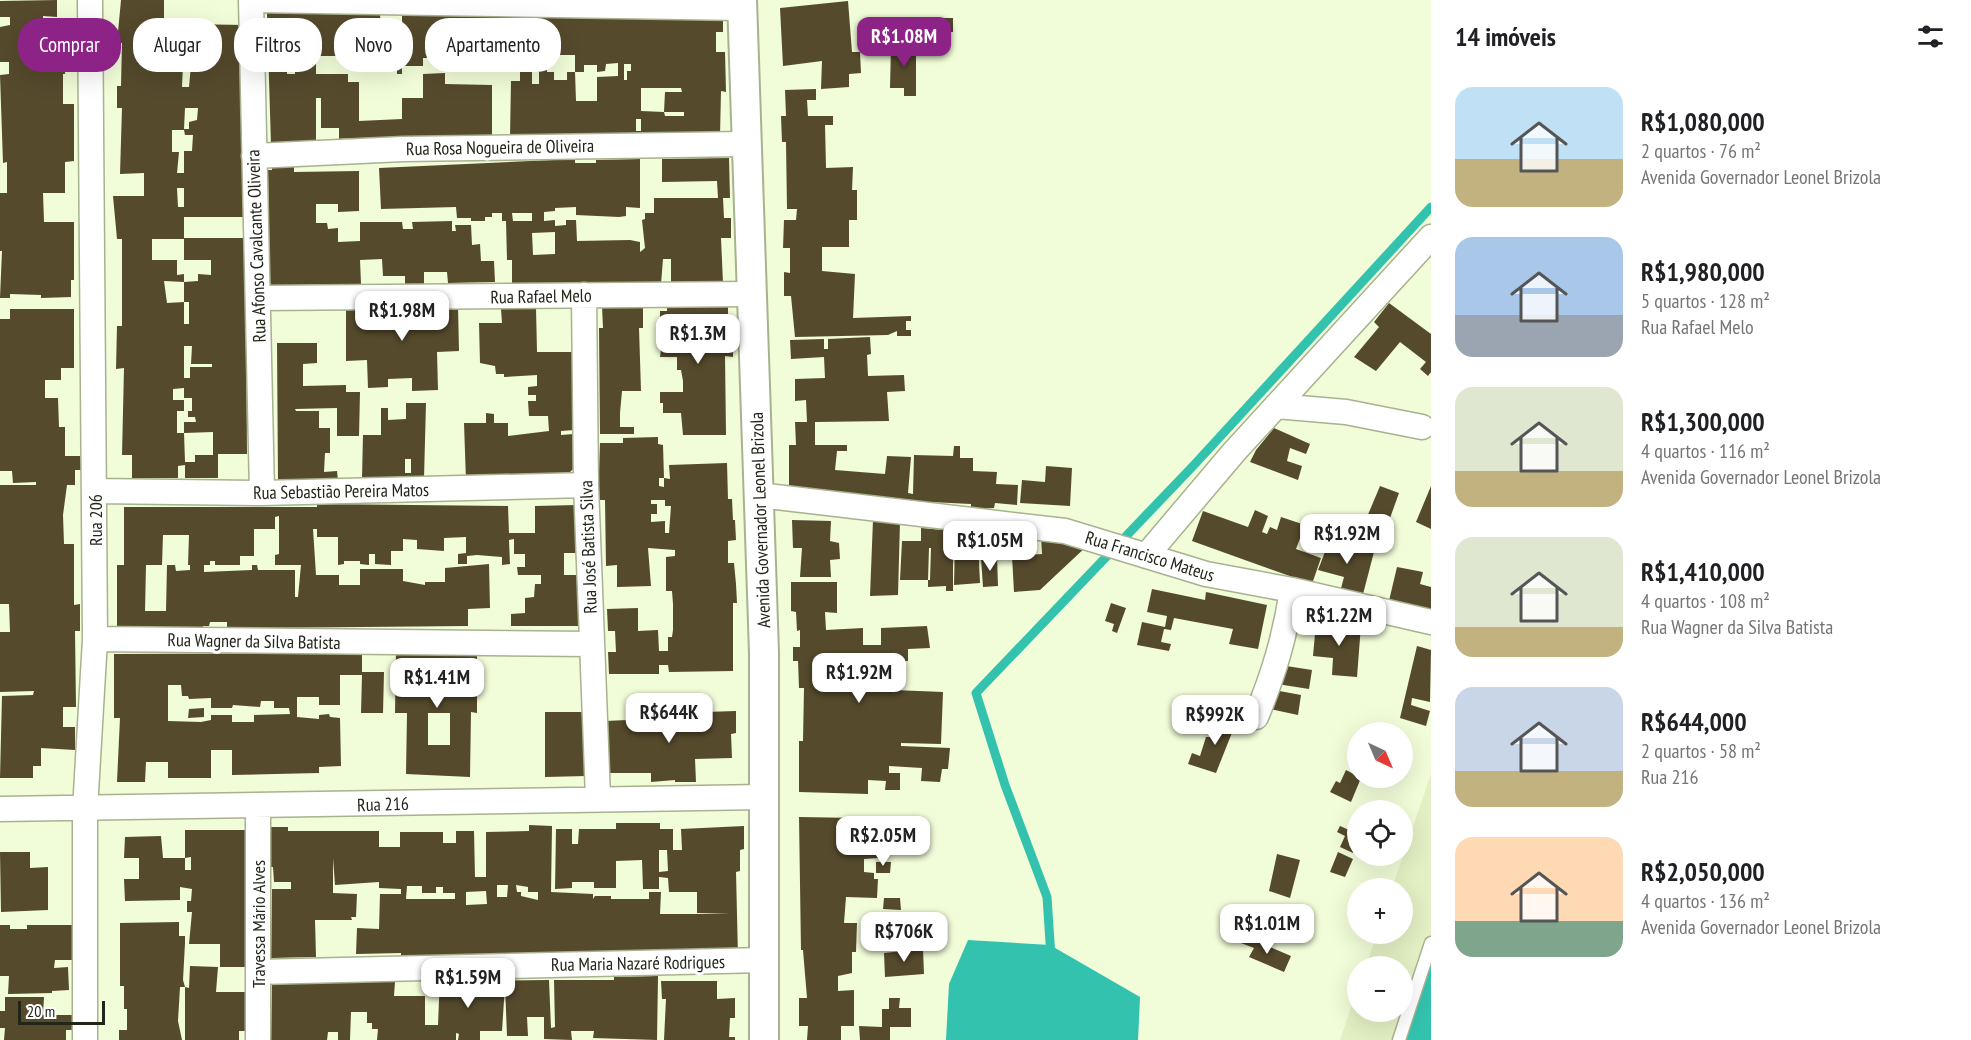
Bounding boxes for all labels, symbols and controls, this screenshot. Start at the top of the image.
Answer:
pin: R$1.08M [849,17,959,68]
chip: Comprar [18,18,121,72]
chip: Alugar [133,18,222,72]
chip: Filtros [234,18,322,72]
chip: Novo [334,18,413,72]
chip: Apartamento [425,18,561,72]
text: 14 imóveis [1455,20,1556,53]
icon: filters [1914,20,1947,53]
text: R$1.08M [871,23,937,49]
text: R$1,080,000 [1641,105,1765,138]
icon: home [1503,111,1575,183]
street label: Rua Rosa Nogueira de Oliveira [406,134,594,160]
text: 2 quartos · 76 m² [1641,138,1761,164]
street label: Rua Afonso Cavalcante Oliveira [241,149,271,343]
text: Avenida Governador Leonel Brizola [1641,164,1881,190]
text: R$1,980,000 [1641,255,1765,288]
icon: home [1503,261,1575,333]
street label: Rua Rafael Melo [490,284,592,308]
text: 5 quartos · 128 m² [1641,288,1770,314]
pin: R$1.98M [347,291,457,342]
text: R$1.98M [369,297,435,323]
pin: R$1.3M [649,314,747,365]
text: Rua Rafael Melo [1641,314,1754,340]
text: R$1.3M [670,320,726,346]
text: R$1,300,000 [1641,405,1765,438]
icon: home [1503,411,1575,483]
street label: Avenida Governador Leonel Brizola [745,412,775,628]
text: 4 quartos · 116 m² [1641,438,1770,464]
text: Avenida Governador Leonel Brizola [1641,464,1881,490]
street label: Rua Sebastião Pereira Matos [253,478,429,504]
street label: Rua José Batista Silva [574,480,602,614]
street label: Rua 206 [84,494,107,546]
pin: R$1.92M [1292,514,1402,565]
text: R$1.92M [1314,520,1380,546]
pin: R$1.05M [935,521,1045,572]
street label: Rua Francisco Mateus [1083,525,1217,587]
text: R$1.05M [957,527,1023,553]
text: R$1,410,000 [1641,555,1765,588]
icon: home [1503,561,1575,633]
text: 4 quartos · 108 m² [1641,588,1770,614]
pin: R$1.22M [1284,596,1394,647]
text: R$1.22M [1306,602,1372,628]
text: Rua Wagner da Silva Batista [1641,614,1833,640]
street label: Rua Wagner da Silva Batista [167,628,341,654]
pin: R$1.92M [804,653,914,704]
pin: R$1.41M [382,658,492,709]
text: R$1.92M [826,659,892,685]
text: R$1.41M [404,664,470,690]
pin: R$644K [620,693,718,744]
pin: R$992K [1166,695,1264,746]
text: R$644K [640,699,698,725]
text: R$992K [1186,701,1244,727]
text: R$644,000 [1641,705,1747,738]
icon: home [1503,711,1575,783]
north arrow [1347,722,1413,788]
map controls [1347,722,1413,1022]
text: 2 quartos · 58 m² [1641,738,1761,764]
text: Rua 216 [1641,764,1699,790]
street label: Rua 216 [357,792,409,816]
button: locate [1347,800,1413,866]
pin: R$2.05M [828,816,938,867]
text: R$2.05M [850,822,916,848]
text: R$2,050,000 [1641,855,1765,888]
street label: Travessa Mário Alves [247,860,270,988]
icon: home [1503,861,1575,933]
button: + [1347,878,1413,944]
text: 4 quartos · 136 m² [1641,888,1770,914]
pin: R$1.01M [1212,904,1322,955]
text: R$1.01M [1234,910,1300,936]
pin: R$706K [855,912,953,963]
text: Avenida Governador Leonel Brizola [1641,914,1881,940]
text: R$706K [875,918,933,944]
street label: Rua Maria Nazaré Rodrigues [551,950,725,976]
button: − [1347,956,1413,1022]
pin: R$1.59M [413,958,523,1009]
text: R$1.59M [435,964,501,990]
scale bar [18,998,105,1026]
text: 20 m [27,1001,55,1021]

